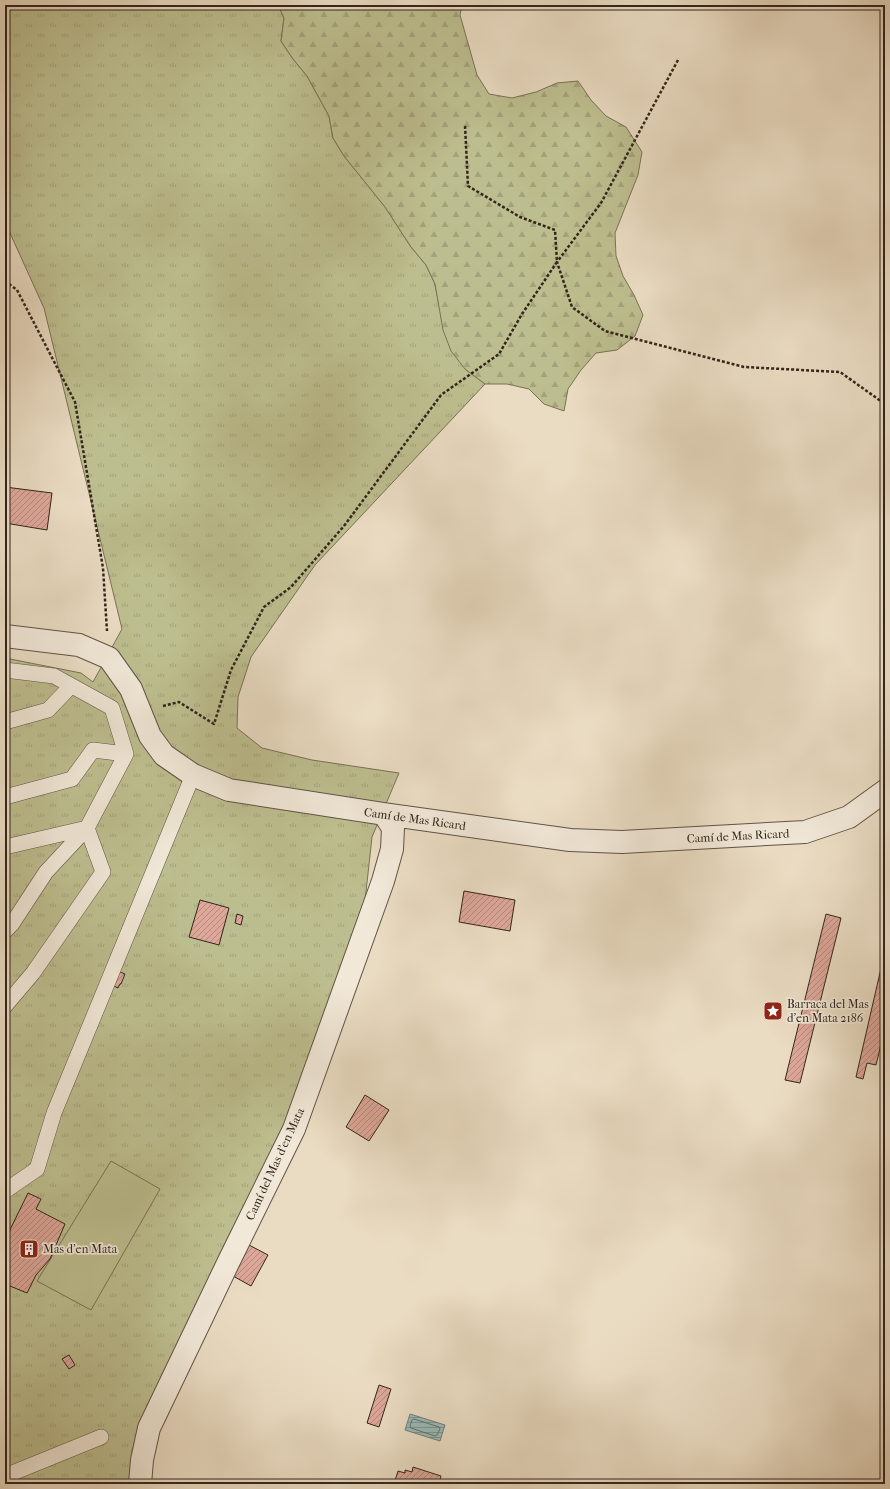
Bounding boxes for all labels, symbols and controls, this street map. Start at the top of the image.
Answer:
street label: Camí de Mas Ricard [363,805,467,833]
street label: Camí de Mas Ricard [686,826,790,846]
place label: Barraca del Mas d'en Mata 2186 [787,997,869,1025]
place icon: Barraca del Mas d'en Mata 2186 [762,1000,784,1022]
street label: Camí del Mas d'en Mata [243,1105,307,1222]
building icon: Mas d'en Mata [18,1238,40,1260]
place label: Mas d'en Mata [43,1242,118,1256]

